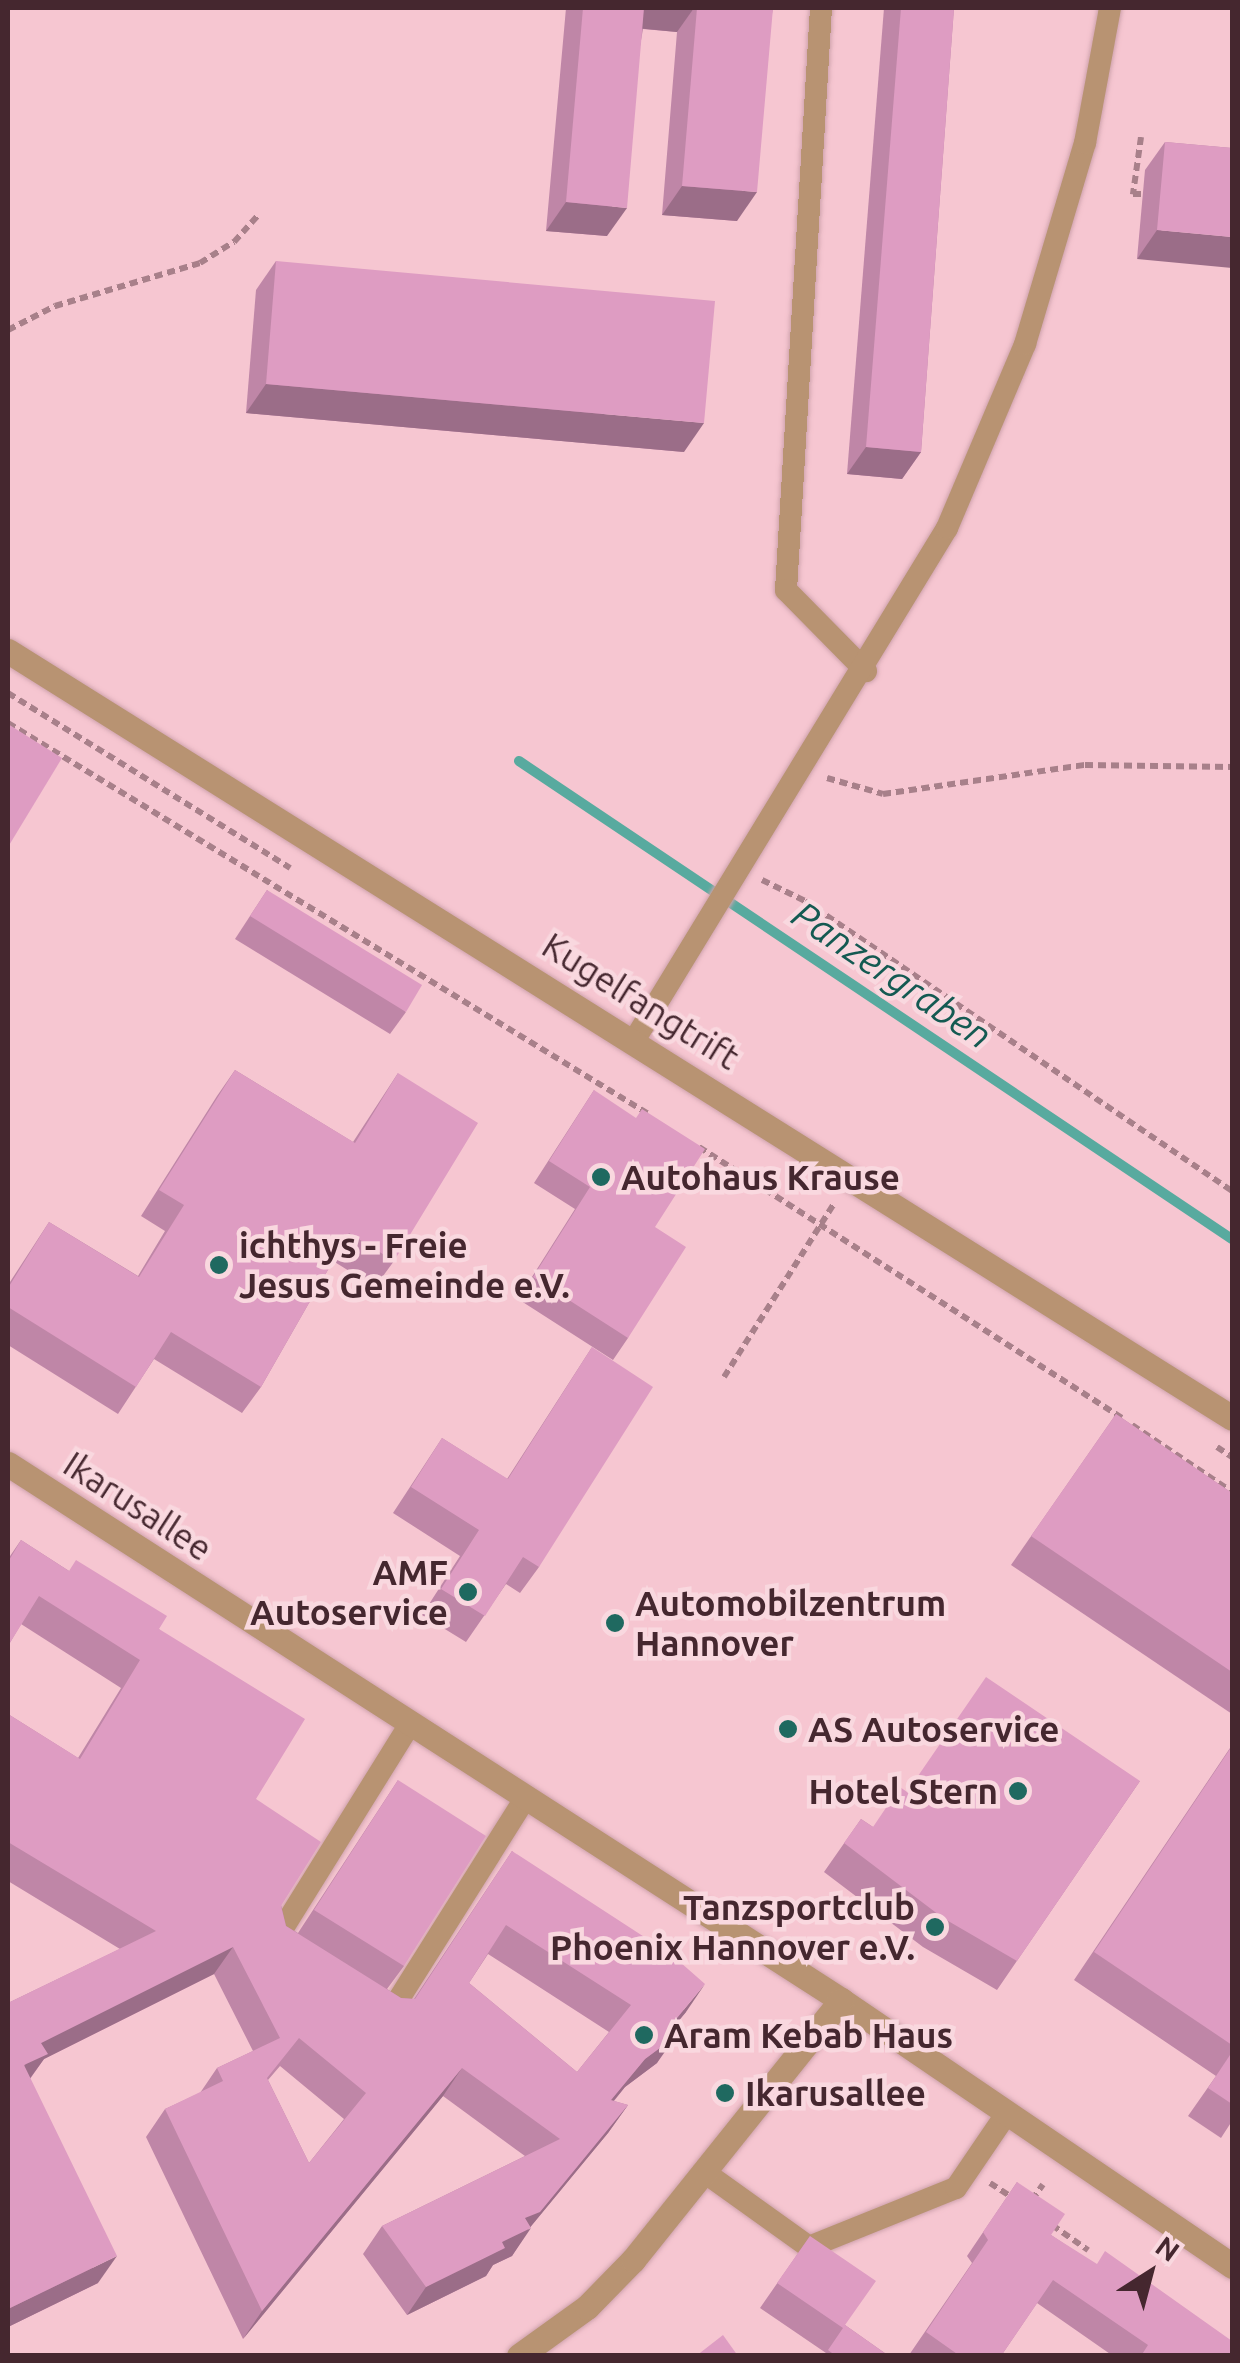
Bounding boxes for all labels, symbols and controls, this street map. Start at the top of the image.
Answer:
water label: Panzergraben [784,892,1000,1058]
street label: Kugelfangtrift [535,924,747,1078]
place label: Autohaus Krause [621,1156,900,1198]
marker: Autohaus Krause [590,1166,612,1188]
place label: ichthys - Freie Jesus Gemeinde e.V. [239,1224,570,1306]
marker: ichthys - Freie Jesus Gemeinde e.V. [208,1254,230,1276]
street label: Ikarusallee [56,1443,220,1569]
place label: AMF Autoservice [250,1551,448,1633]
marker: AMF Autoservice [457,1581,479,1603]
place label: Automobilzentrum Hannover [635,1582,946,1664]
marker: Automobilzentrum Hannover [604,1612,626,1634]
place label: AS Autoservice [808,1708,1059,1750]
marker: AS Autoservice [777,1718,799,1740]
place label: Hotel Stern [809,1770,998,1812]
marker: Hotel Stern [1007,1780,1029,1802]
place label: Tanzsportclub Phoenix Hannover e.V. [550,1886,915,1968]
marker: Tanzsportclub Phoenix Hannover e.V. [924,1916,946,1938]
place label: Aram Kebab Haus [664,2014,953,2056]
marker: Aram Kebab Haus [633,2024,655,2046]
place label: Ikarusallee [745,2072,926,2114]
marker: Ikarusallee [714,2082,736,2104]
north arrow [1100,2223,1200,2323]
text: N [1150,2230,1185,2267]

